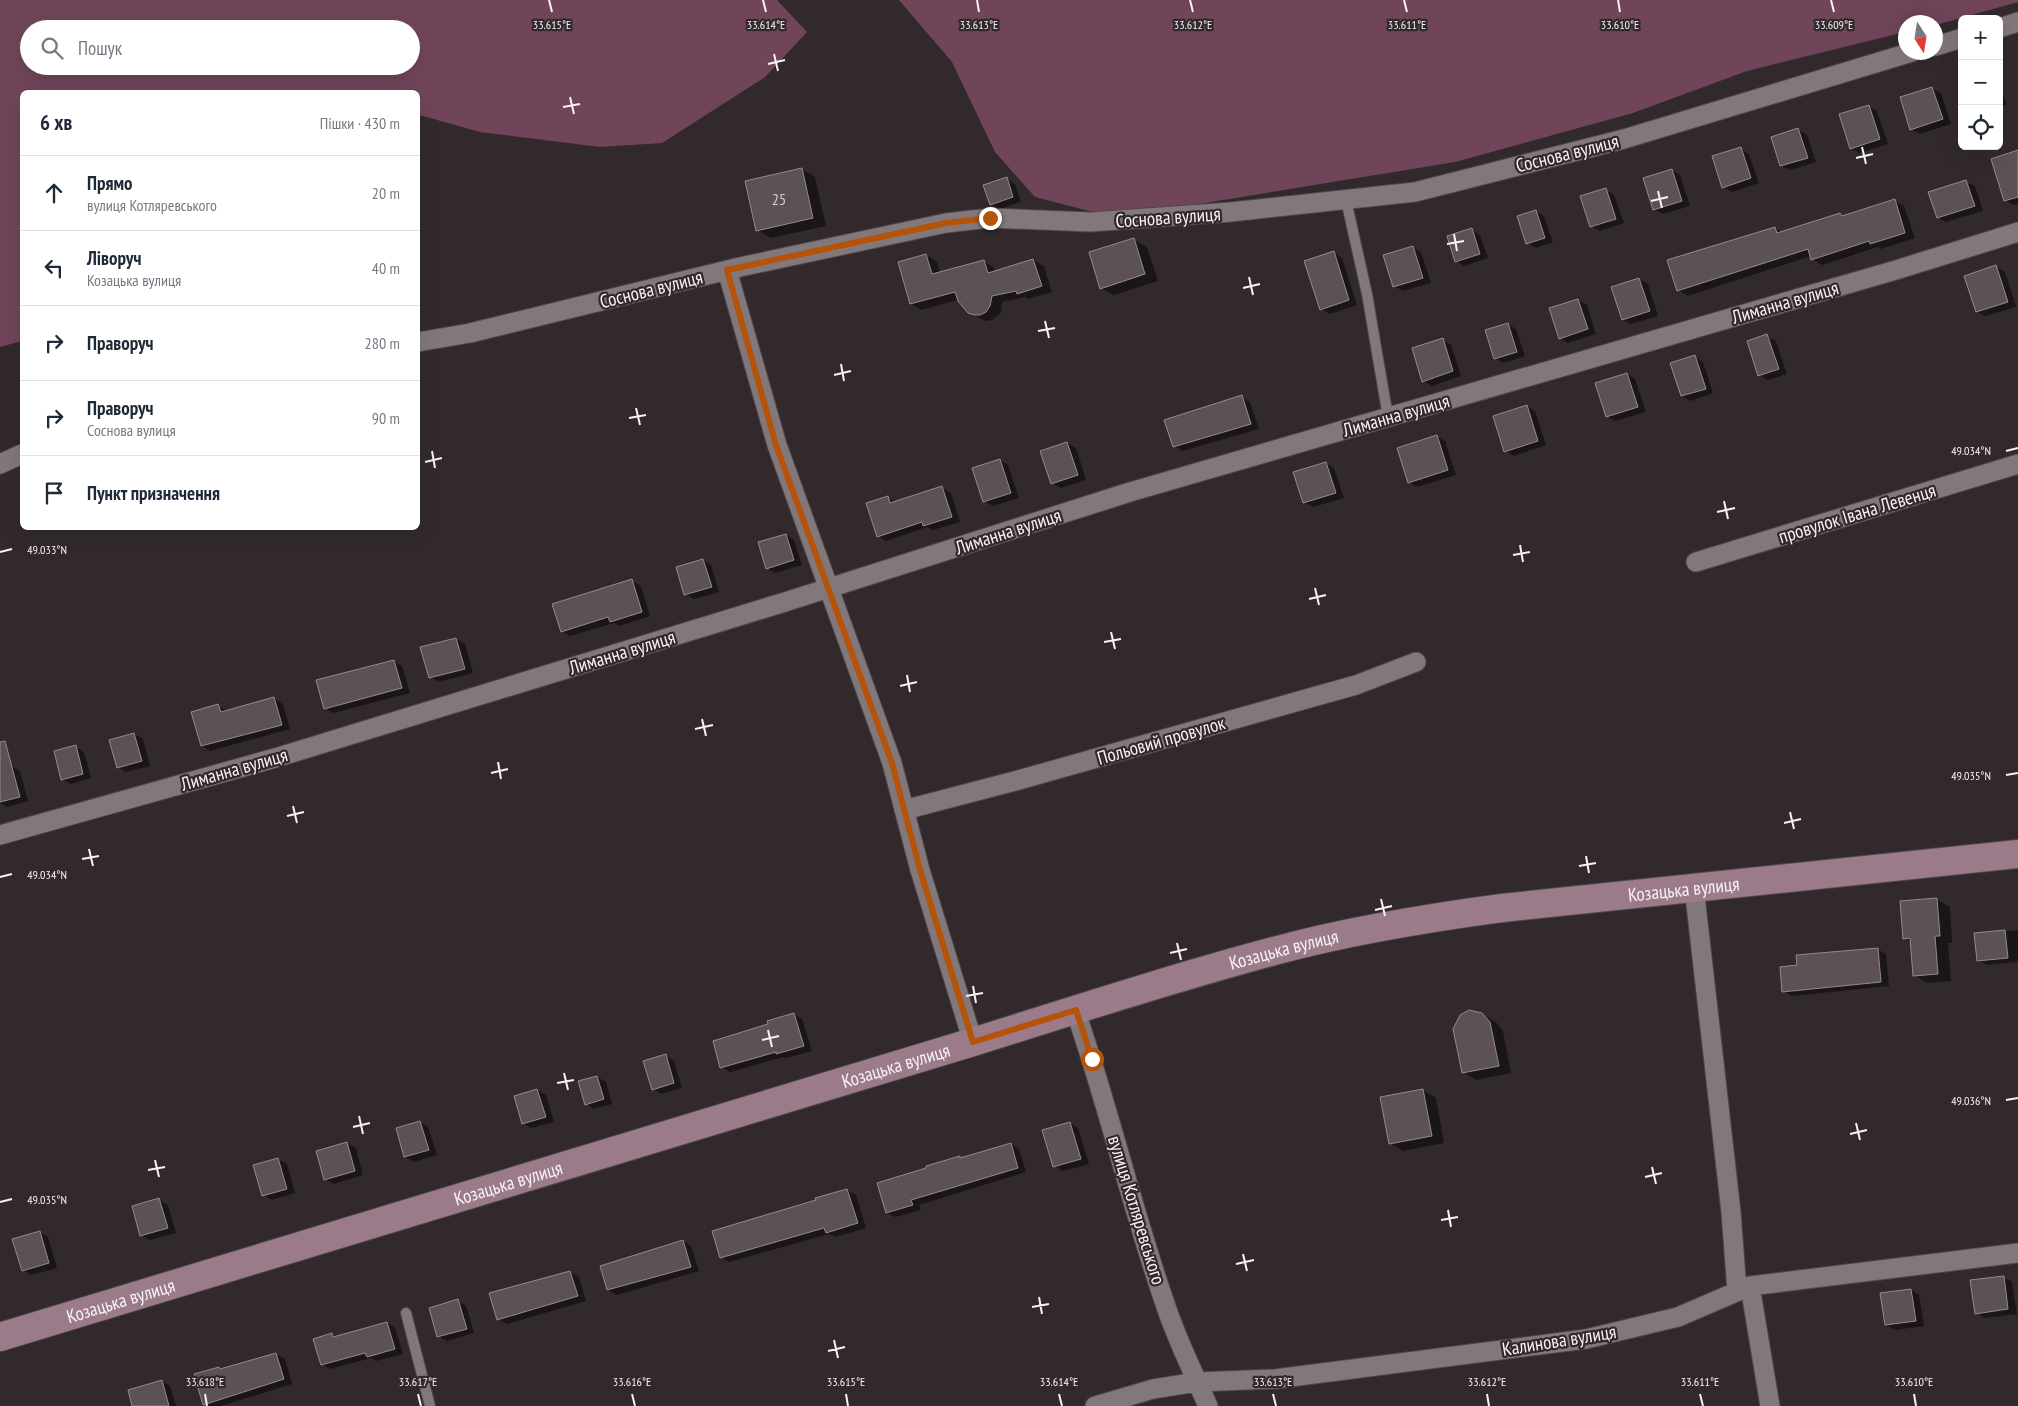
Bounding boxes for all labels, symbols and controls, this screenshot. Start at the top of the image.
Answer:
north arrow [1898,15,1943,60]
map controls [1958,15,2003,150]
button: + [1958,15,2003,60]
text: 33.615°E [533,17,571,32]
text: 33.614°E [747,17,785,32]
text: 33.613°E [960,17,998,32]
text: 33.612°E [1174,17,1212,32]
text: 33.611°E [1388,17,1426,32]
text: 33.610°E [1601,17,1639,32]
text: 33.609°E [1815,17,1853,32]
search box [20,20,420,75]
icon: search [38,34,66,62]
text: Пошук [78,36,122,60]
button: − [1958,60,2003,105]
button: locate [1958,105,2003,150]
text: 6 хв [40,109,72,136]
text: Пішки · 430 m [320,113,400,133]
street label: Соснова вулиця [1513,129,1621,177]
text: Прямо [87,171,132,195]
icon: ahead [40,179,68,207]
text: 20 m [372,183,400,203]
house number: 25 [772,189,786,209]
text: вулиця Котляревського [87,195,217,215]
street label: Соснова вулиця [1115,201,1221,233]
route end [979,207,1002,230]
text: Ліворуч [87,246,141,270]
icon: left [40,254,68,282]
text: 40 m [372,258,400,278]
street label: Соснова вулиця [597,265,705,313]
text: Козацька вулиця [87,270,181,290]
street label: Лиманна вулиця [1728,275,1841,329]
icon: right [40,329,68,357]
text: Праворуч [87,331,154,355]
text: 280 m [365,333,400,353]
street label: Лиманна вулиця [1339,388,1452,442]
text: Праворуч [87,396,154,420]
icon: right [40,404,68,432]
text: 90 m [372,408,400,428]
text: Соснова вулиця [87,420,176,440]
text: 49.034°N [1951,443,1991,458]
street label: провулок Івана Левенця [1776,478,1938,548]
icon: arrive [40,479,68,507]
text: Пункт призначення [87,481,220,505]
street label: Лиманна вулиця [951,503,1064,560]
text: 49.033°N [27,542,67,557]
street label: Лиманна вулиця [565,624,678,680]
street label: Польовий провулок [1094,710,1228,770]
street label: Лиманна вулиця [177,742,290,796]
text: 49.035°N [1951,768,1991,783]
text: 49.034°N [27,867,67,882]
street label: Козацька вулиця [1627,871,1741,907]
street label: Козацька вулиця [1226,924,1340,975]
street label: Козацька вулиця [839,1038,953,1093]
route start [1081,1048,1104,1071]
text: 49.036°N [1951,1093,1991,1108]
street label: вулиця Котляревського [1103,1133,1171,1287]
street label: Козацька вулиця [451,1155,565,1211]
text: 49.035°N [27,1192,67,1207]
street label: Козацька вулиця [64,1273,178,1328]
street label: Калинова вулиця [1500,1319,1618,1361]
text: 33.618°E [186,1374,224,1389]
text: 33.617°E [399,1374,437,1389]
text: 33.616°E [613,1374,651,1389]
text: 33.615°E [827,1374,865,1389]
text: 33.614°E [1040,1374,1078,1389]
text: 33.613°E [1254,1374,1292,1389]
text: 33.612°E [1468,1374,1506,1389]
text: 33.611°E [1681,1374,1719,1389]
text: 33.610°E [1895,1374,1933,1389]

